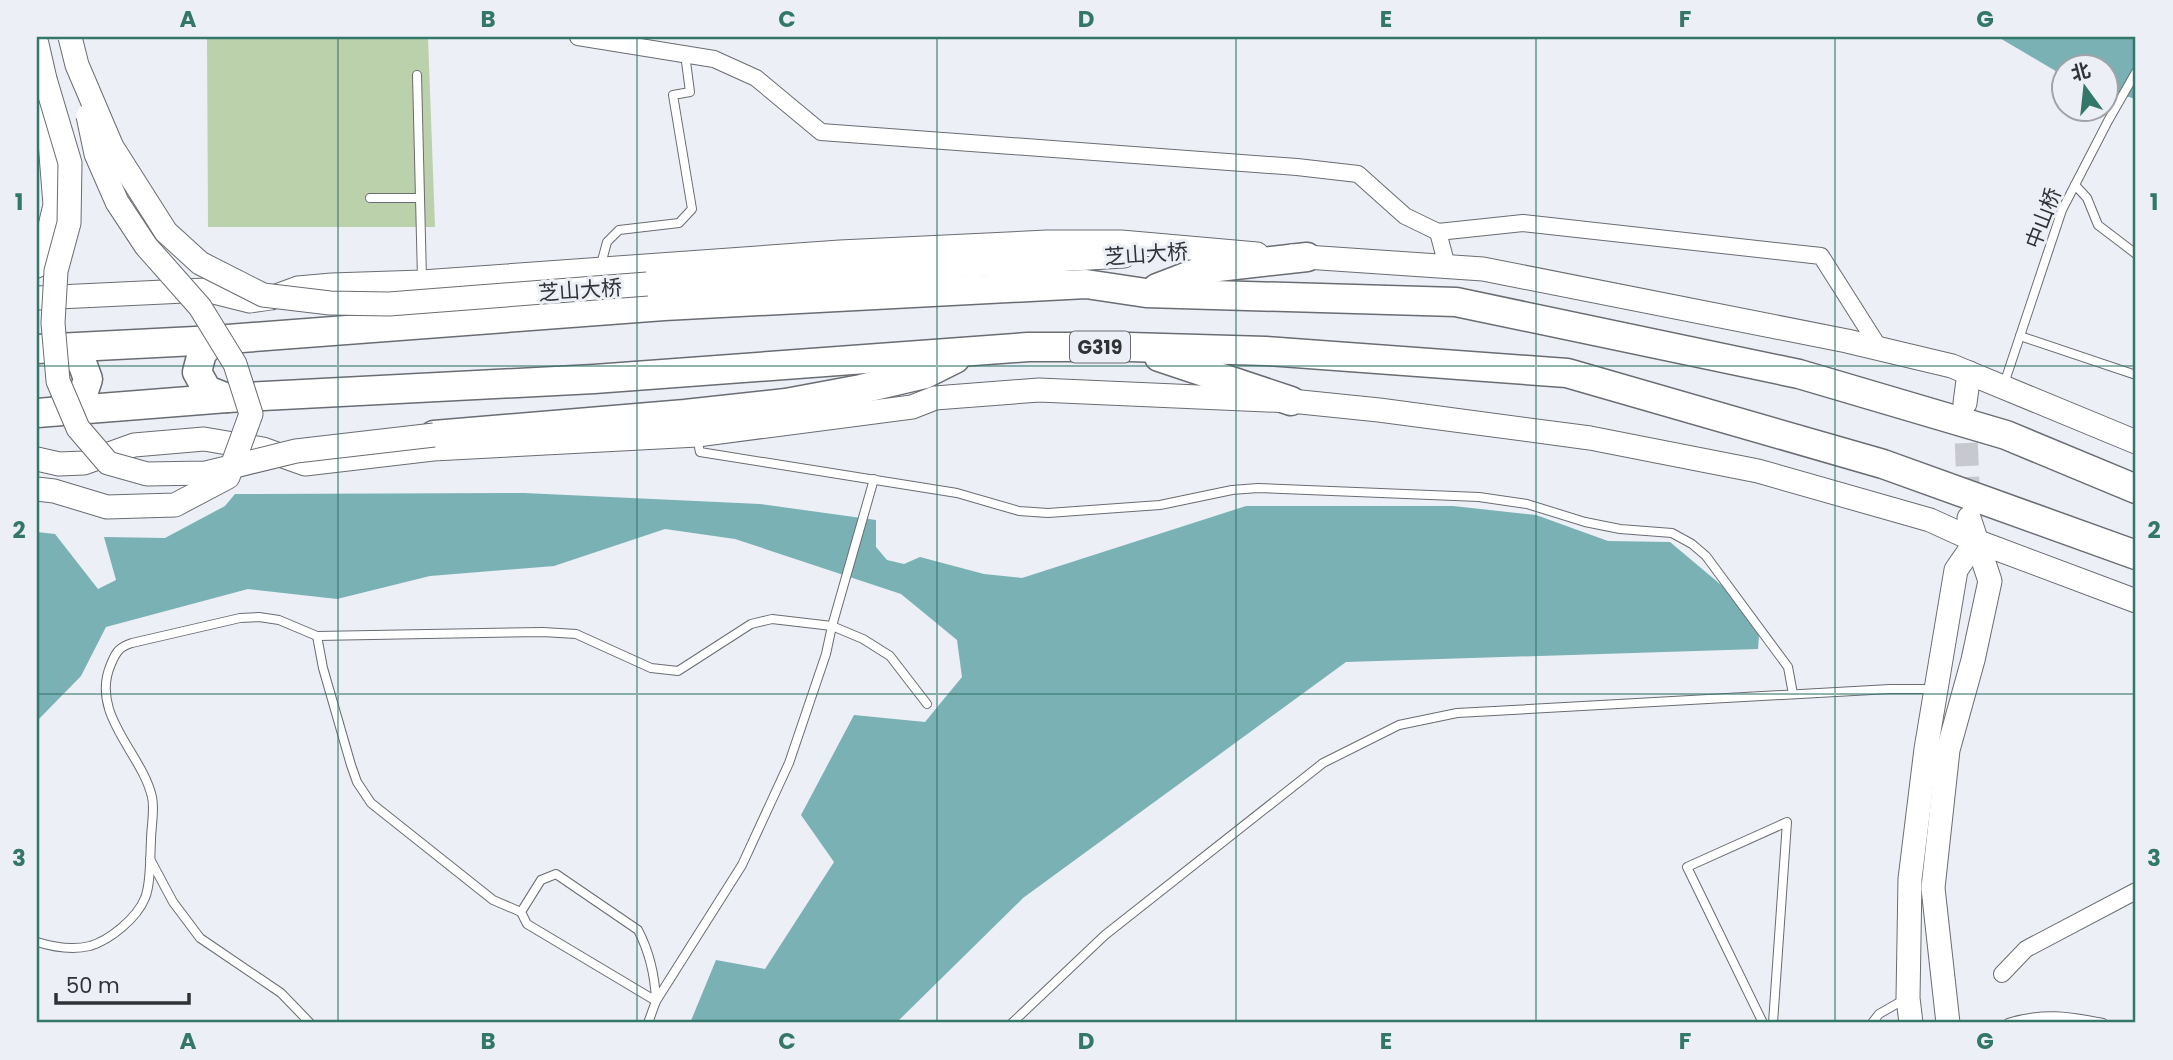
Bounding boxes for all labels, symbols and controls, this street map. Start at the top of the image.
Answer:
text: A [180,3,197,35]
text: B [480,3,496,35]
text: C [778,3,796,35]
text: D [1078,3,1094,35]
text: E [1380,3,1392,35]
text: F [1679,3,1691,35]
text: G [1976,3,1994,35]
north arrow [2050,52,2120,122]
text: 北 [2068,57,2093,88]
street label: 中山桥 [2018,183,2068,253]
text: 1 [15,186,23,218]
text: 1 [2150,186,2158,218]
street label: 芝山大桥 [1103,237,1189,271]
street label: 芝山大桥 [537,273,623,307]
road number: G319 [1070,332,1130,362]
text: 2 [12,514,26,546]
text: 2 [2147,514,2161,546]
text: 3 [12,842,26,874]
text: 3 [2147,842,2161,874]
scale bar [56,962,189,1006]
text: 50 m [66,971,120,1000]
text: A [180,1025,197,1057]
text: B [480,1025,496,1057]
text: C [778,1025,796,1057]
text: D [1078,1025,1094,1057]
text: E [1380,1025,1392,1057]
text: F [1679,1025,1691,1057]
text: G [1976,1025,1994,1057]

